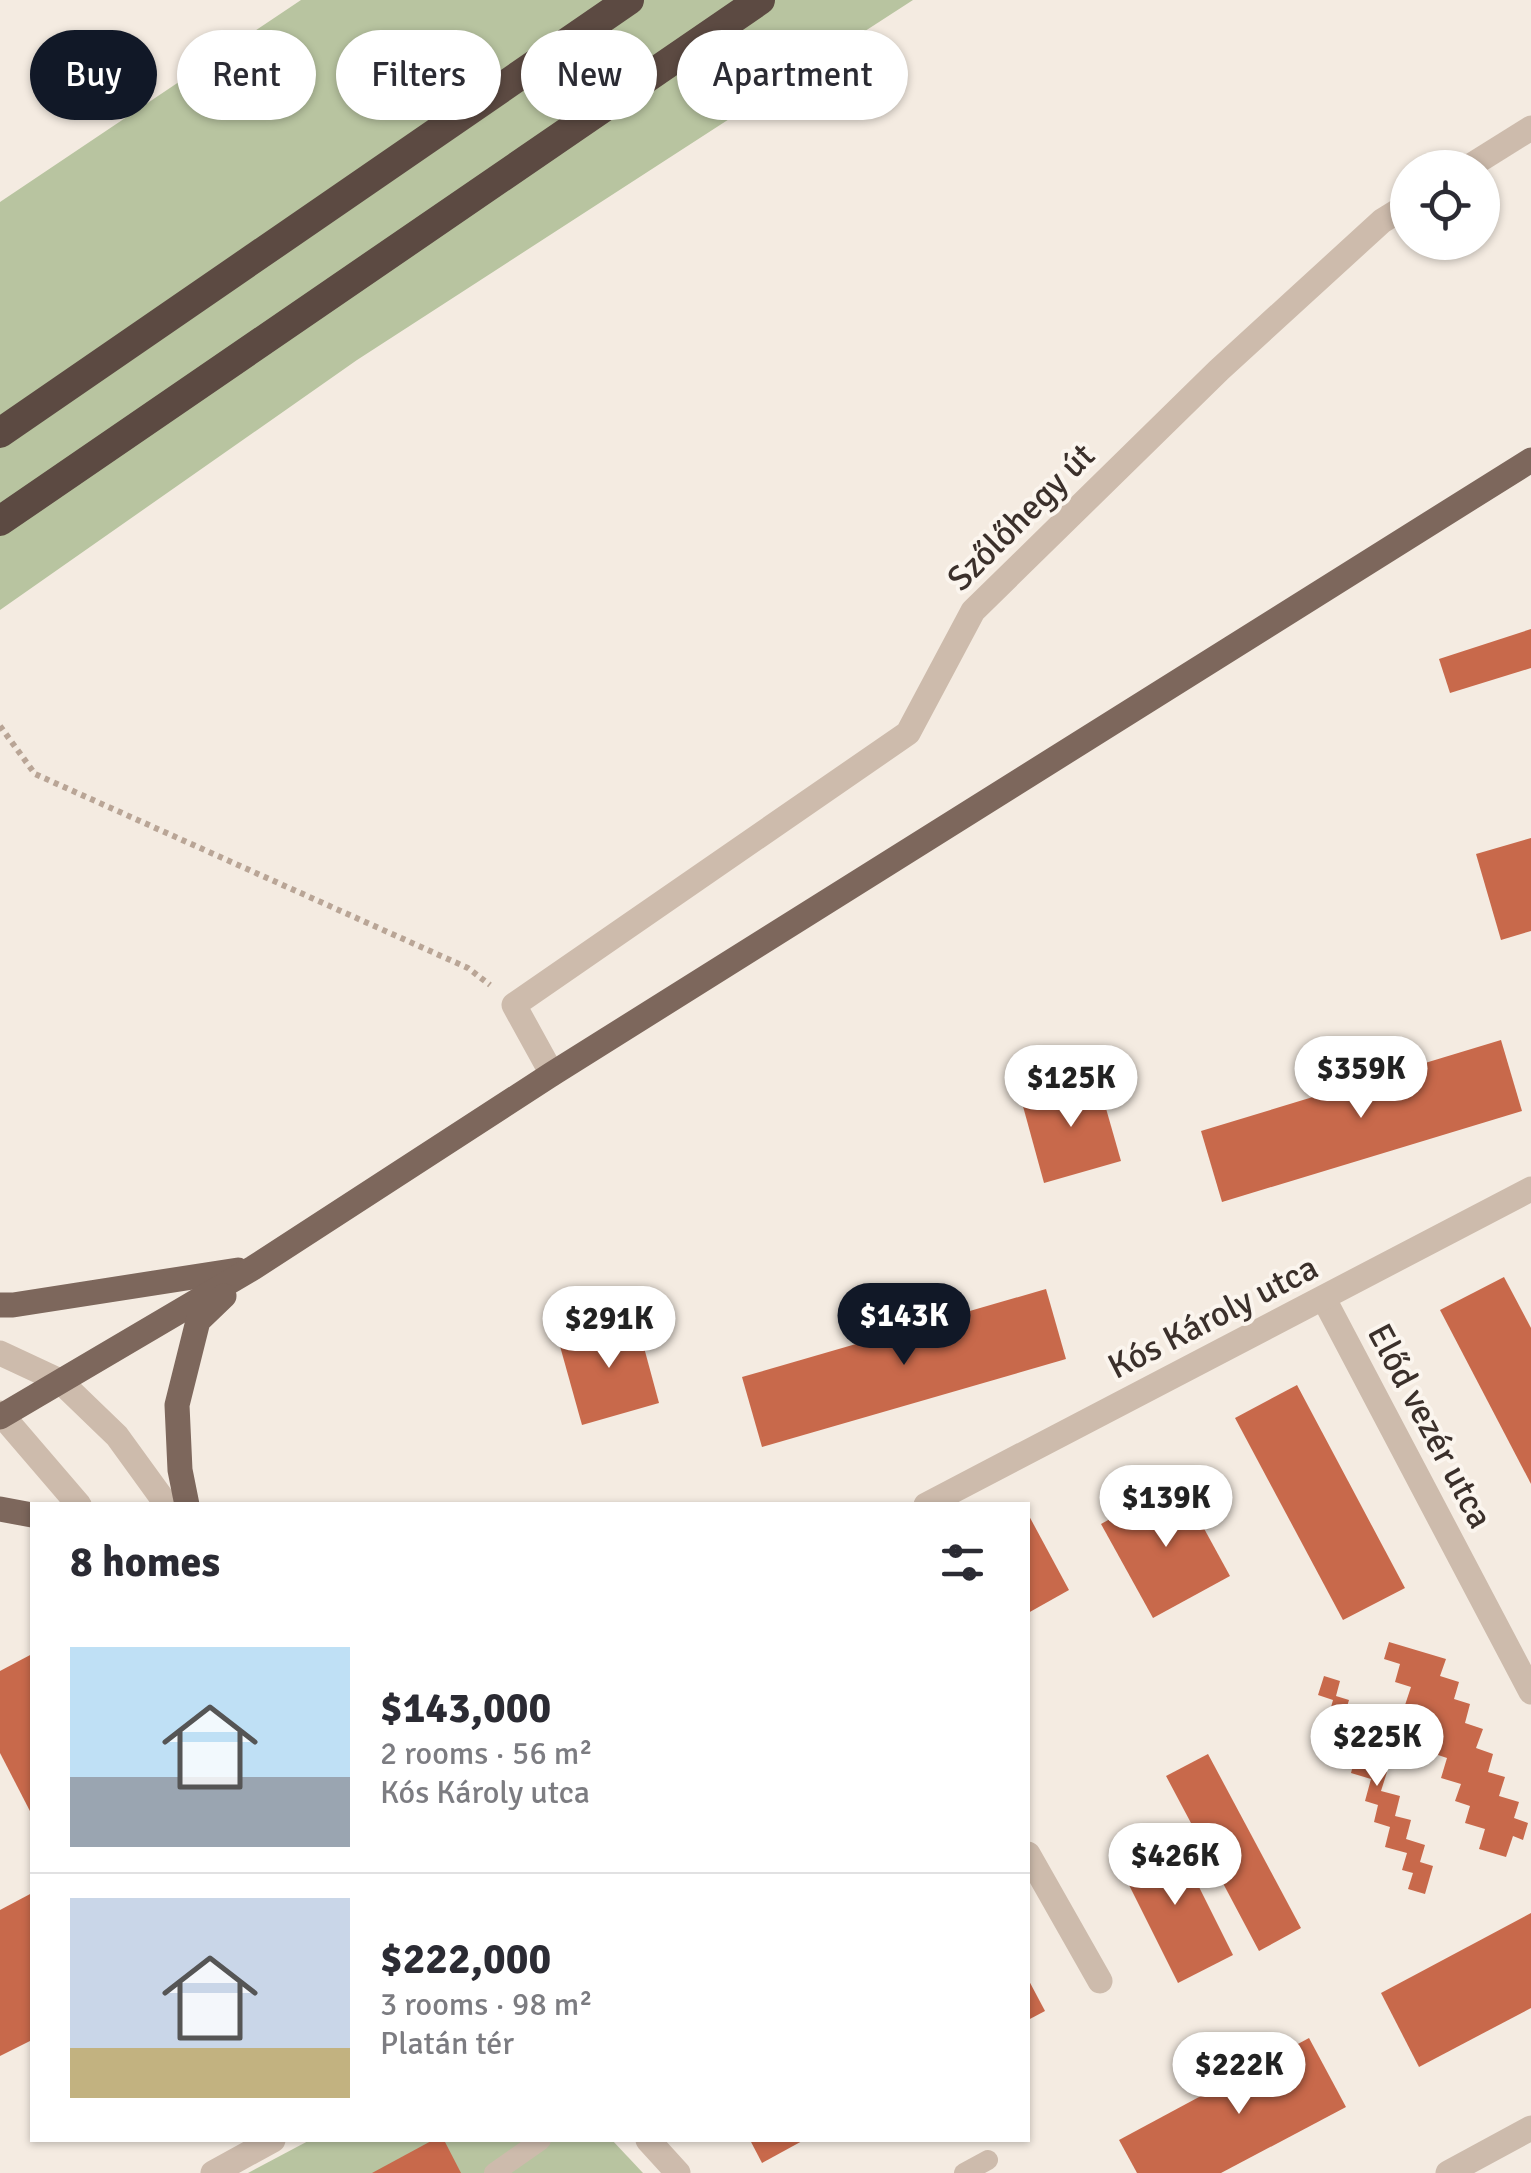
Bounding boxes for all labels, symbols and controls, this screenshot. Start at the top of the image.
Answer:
chip: Buy [30,30,157,120]
chip: Rent [177,30,316,120]
chip: Filters [336,30,501,120]
chip: New [521,30,657,120]
chip: Apartment [677,30,908,120]
map controls [1390,150,1500,260]
button: locate [1390,150,1500,260]
street label: Szőlőhegy út [938,434,1104,600]
pin: $359K [1291,1036,1431,1121]
pin: $125K [1001,1045,1141,1130]
text: $359K [1317,1049,1405,1088]
text: $125K [1027,1058,1115,1097]
street label: Kós Károly utca [1101,1246,1325,1388]
pin: $143K [834,1283,974,1368]
pin: $291K [539,1286,679,1371]
text: $143K [860,1296,948,1335]
text: $291K [565,1299,653,1338]
street label: Előd vezér utca [1358,1316,1502,1536]
pin: $139K [1096,1465,1236,1550]
text: $139K [1122,1478,1210,1517]
icon: filters [935,1535,990,1590]
text: 8 homes [70,1537,220,1588]
text: $143,000 [380,1683,551,1734]
icon: home [150,1687,270,1807]
pin: $225K [1307,1704,1447,1789]
text: $225K [1333,1717,1421,1756]
text: 2 rooms · 56 m² [380,1734,593,1773]
text: Kós Károly utca [380,1773,590,1812]
pin: $426K [1105,1823,1245,1908]
text: $426K [1131,1836,1219,1875]
text: $222,000 [380,1934,551,1985]
icon: home [150,1938,270,2058]
text: 3 rooms · 98 m² [380,1985,593,2024]
text: Platán tér [380,2024,514,2063]
pin: $222K [1169,2032,1309,2117]
text: $222K [1195,2045,1283,2084]

